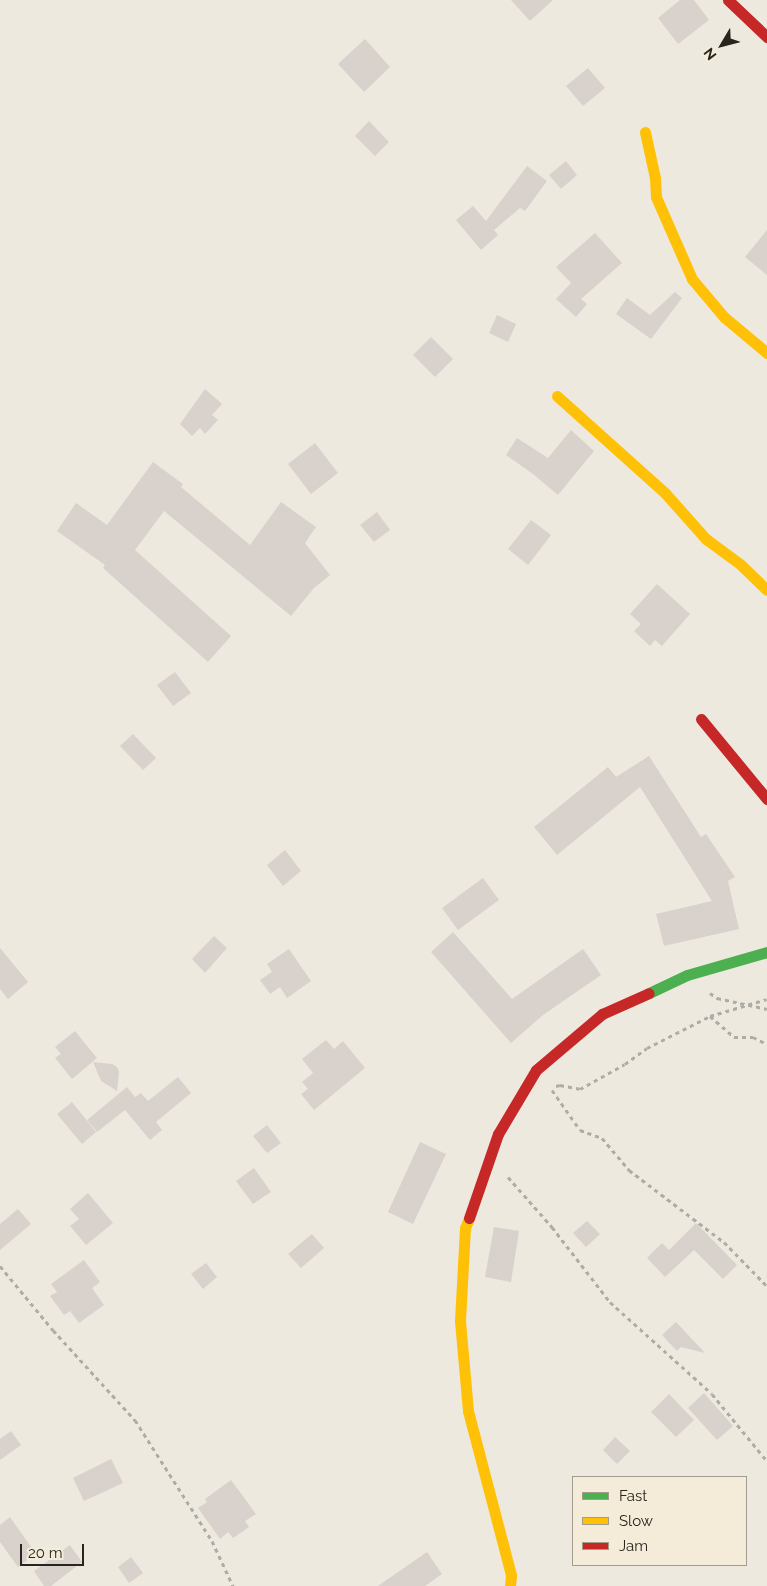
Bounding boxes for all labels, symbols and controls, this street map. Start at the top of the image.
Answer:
north arrow [697,20,747,70]
text: N [700,45,720,63]
legend [572,1476,747,1566]
text: Fast [619,1487,647,1505]
text: Slow [619,1512,653,1530]
scale bar [22,1534,86,1566]
text: Jam [619,1537,648,1555]
text: 20 m [28,1544,63,1562]

